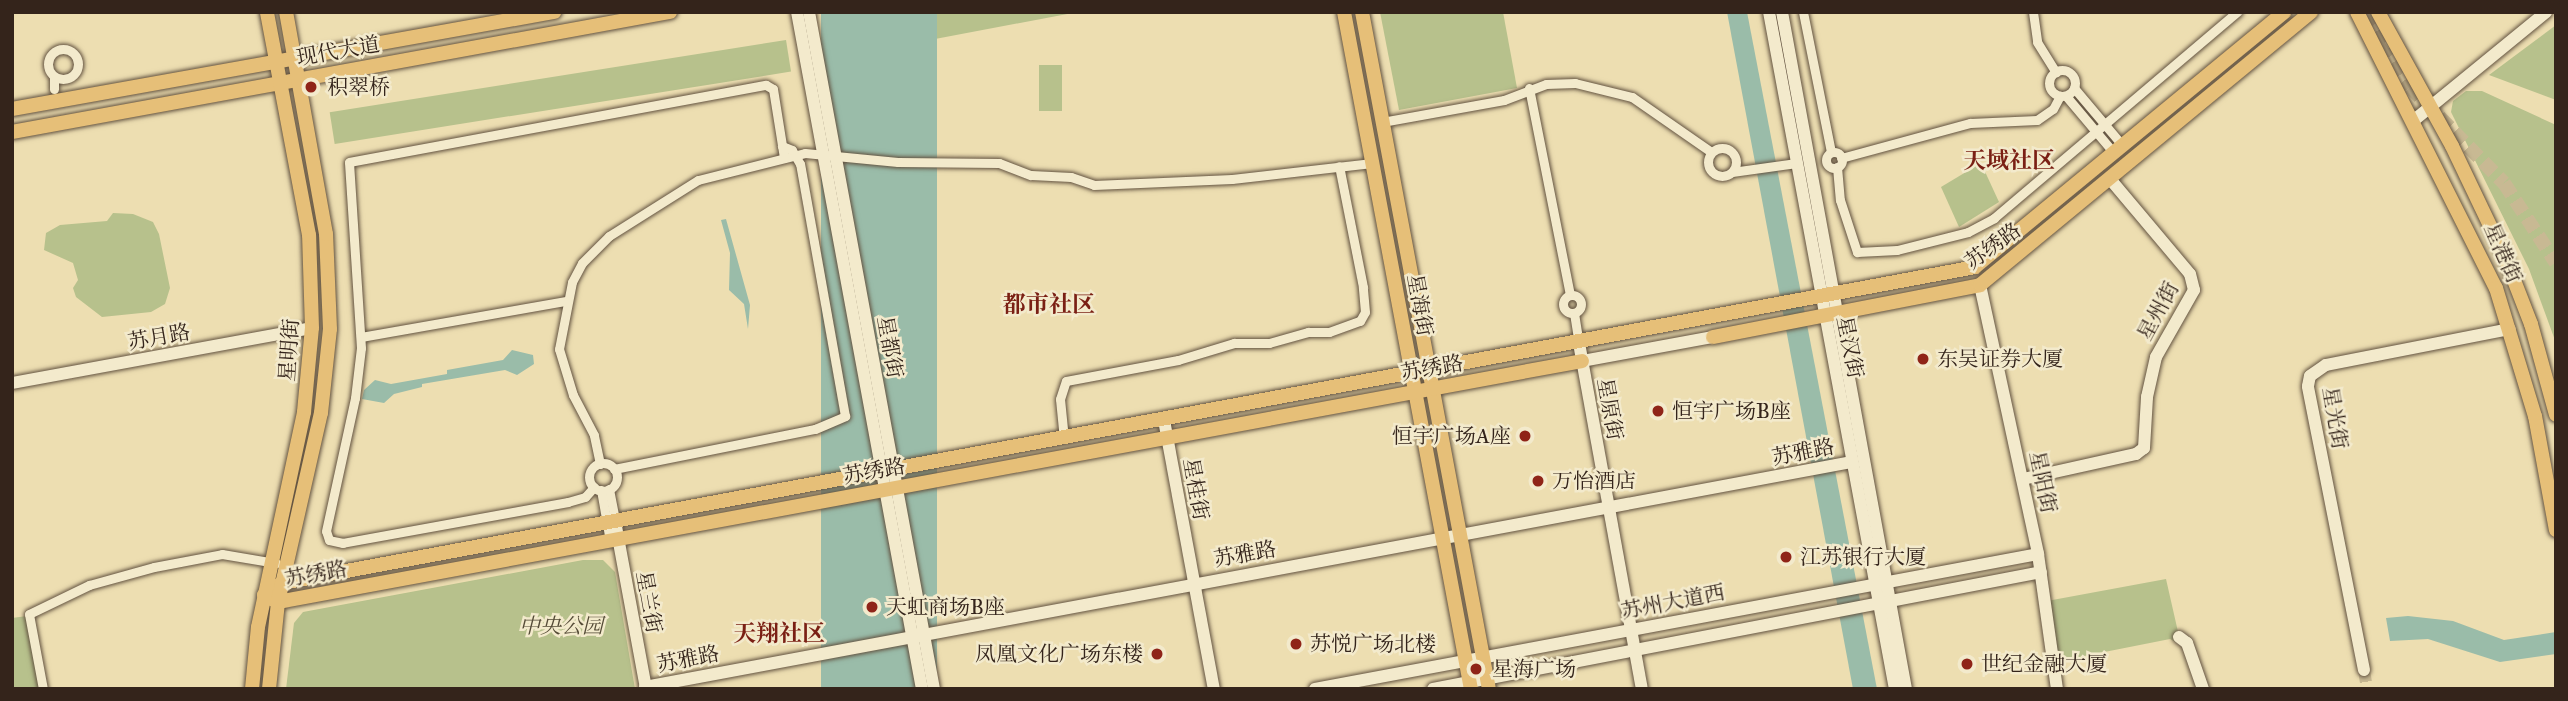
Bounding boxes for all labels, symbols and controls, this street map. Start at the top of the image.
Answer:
street label: 现代大道 [294,31,382,71]
place label: 积翠桥 [327,74,390,100]
marker: 积翠桥 [301,77,321,97]
district label: 天域社区 [1963,146,2055,174]
street label: 苏绣路 [1960,217,2026,275]
street label: 星港街 [2479,219,2527,287]
street label: 星海街 [1402,272,1438,338]
street label: 星州街 [2132,277,2184,345]
district label: 都市社区 [1003,290,1095,318]
street label: 星都街 [872,314,908,380]
street label: 星汉街 [1832,314,1868,380]
street label: 星明街 [274,318,304,382]
street label: 苏月路 [126,319,192,355]
place label: 东吴证券大厦 [1937,346,2063,372]
street label: 苏绣路 [1399,350,1465,386]
marker: 东吴证券大厦 [1915,351,1931,367]
street label: 星原街 [1592,376,1628,442]
street label: 星光街 [2317,385,2353,451]
place label: 恒宇广场B座 [1672,398,1791,424]
marker: 恒宇广场B座 [1650,403,1666,419]
place label: 恒宇广场A座 [1392,423,1511,449]
marker: 恒宇广场A座 [1517,428,1533,444]
street label: 苏雅路 [1770,434,1836,470]
street label: 星阳街 [2024,449,2062,515]
street label: 苏绣路 [841,453,907,489]
street label: 星桂街 [1178,456,1214,522]
place label: 万怡酒店 [1552,468,1636,494]
marker: 万怡酒店 [1530,473,1546,489]
street label: 苏雅路 [1212,536,1278,572]
place label: 江苏银行大厦 [1800,544,1926,570]
marker: 江苏银行大厦 [1778,549,1794,565]
street label: 苏绣路 [283,556,349,592]
street label: 星兰街 [631,569,667,635]
street label: 苏州大道西 [1619,580,1727,624]
place label: 天虹商场B座 [886,594,1005,620]
marker: 天虹商场B座 [864,599,880,615]
park label: 中央公园 [519,613,603,639]
district label: 天翔社区 [733,619,825,647]
place label: 苏悦广场北楼 [1310,631,1436,657]
marker: 苏悦广场北楼 [1288,636,1304,652]
street label: 苏雅路 [655,641,721,677]
place label: 凤凰文化广场东楼 [975,641,1143,667]
marker: 凤凰文化广场东楼 [1149,646,1165,662]
place label: 世纪金融大厦 [1981,651,2107,677]
place label: 星海广场 [1492,656,1576,682]
marker: 世纪金融大厦 [1959,656,1975,672]
marker: 星海广场 [1466,659,1486,679]

